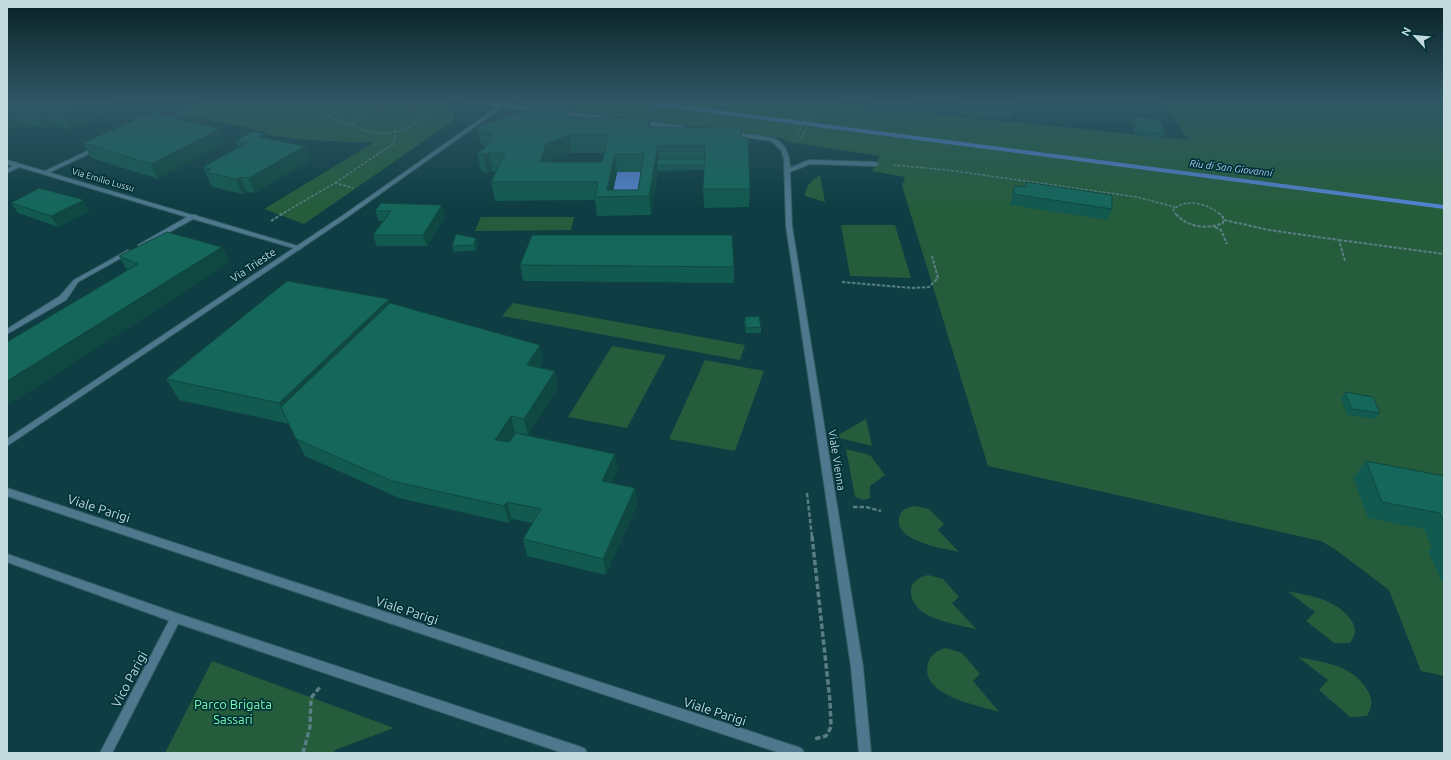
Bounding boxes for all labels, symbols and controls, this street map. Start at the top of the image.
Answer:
north arrow [1395,16,1435,56]
text: N [1399,25,1413,38]
water label: Riu di San Giovanni [1189,157,1273,179]
street label: Via Emilio Lussu [71,166,135,194]
street label: Via Trieste [228,245,278,285]
street label: Viale Vienna [826,429,848,491]
street label: Viale Parigi [66,491,132,525]
street label: Viale Parigi [374,593,440,627]
street label: Vico Parigi [108,649,150,709]
street label: Viale Parigi [682,694,748,728]
park label: Parco Brigata Sassari [194,697,272,726]

